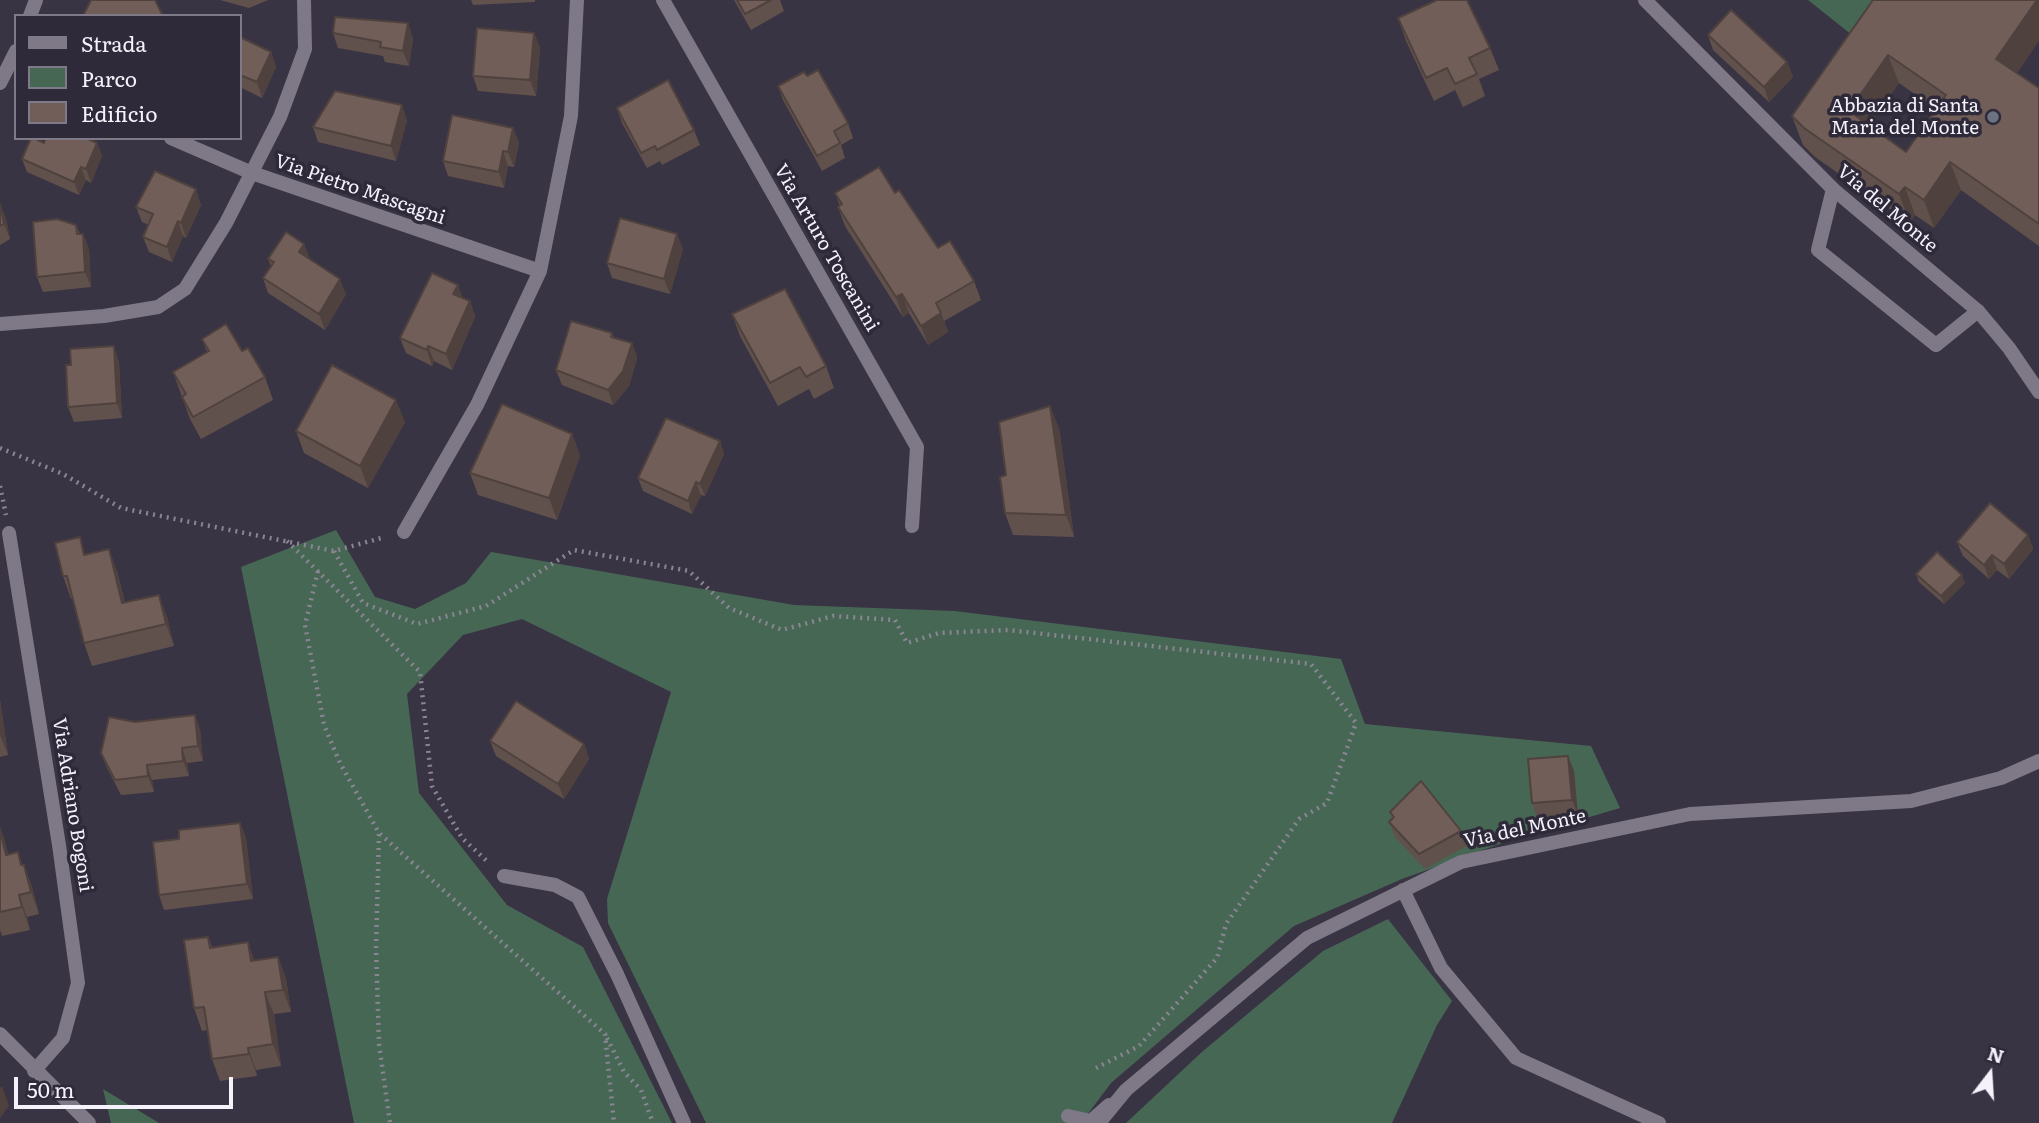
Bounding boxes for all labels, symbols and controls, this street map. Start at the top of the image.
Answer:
legend [14,14,242,140]
text: Strada [81,27,147,58]
text: Parco [81,62,137,93]
place label: Abbazia di Santa Maria del Monte [1830,95,1979,139]
text: Edificio [81,97,157,128]
marker: Abbazia di Santa Maria del Monte [1985,109,2001,125]
street label: Via Pietro Mascagni [272,150,448,230]
street label: Via Arturo Toscanini [769,160,883,336]
street label: Via del Monte [1832,160,1942,258]
street label: Via Adriano Bogoni [47,716,97,894]
street label: Via del Monte [1462,805,1588,853]
text: N [1984,1038,2008,1070]
north arrow [1955,1039,2025,1109]
scale bar [18,1064,236,1108]
text: 50 m [27,1073,74,1104]

